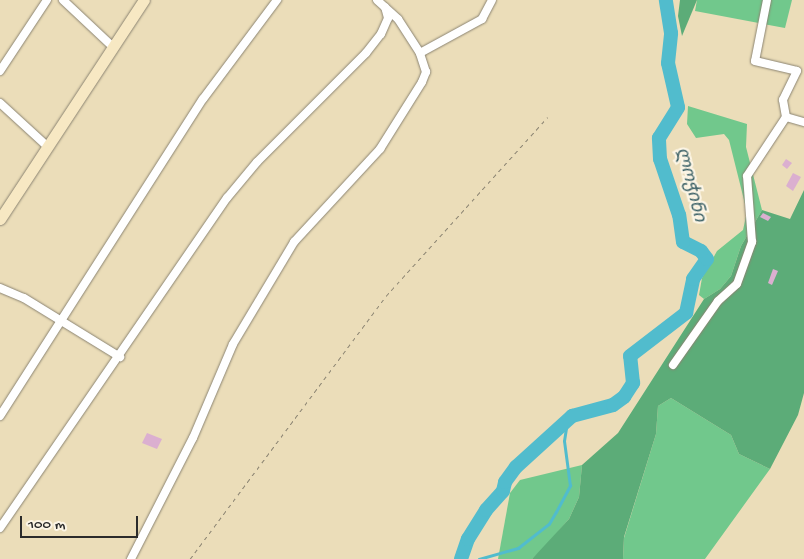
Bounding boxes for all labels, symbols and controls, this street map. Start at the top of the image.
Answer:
water label: ლოჭინი [669,146,709,224]
scale bar [22,506,140,538]
text: 100 m [28,516,65,534]

